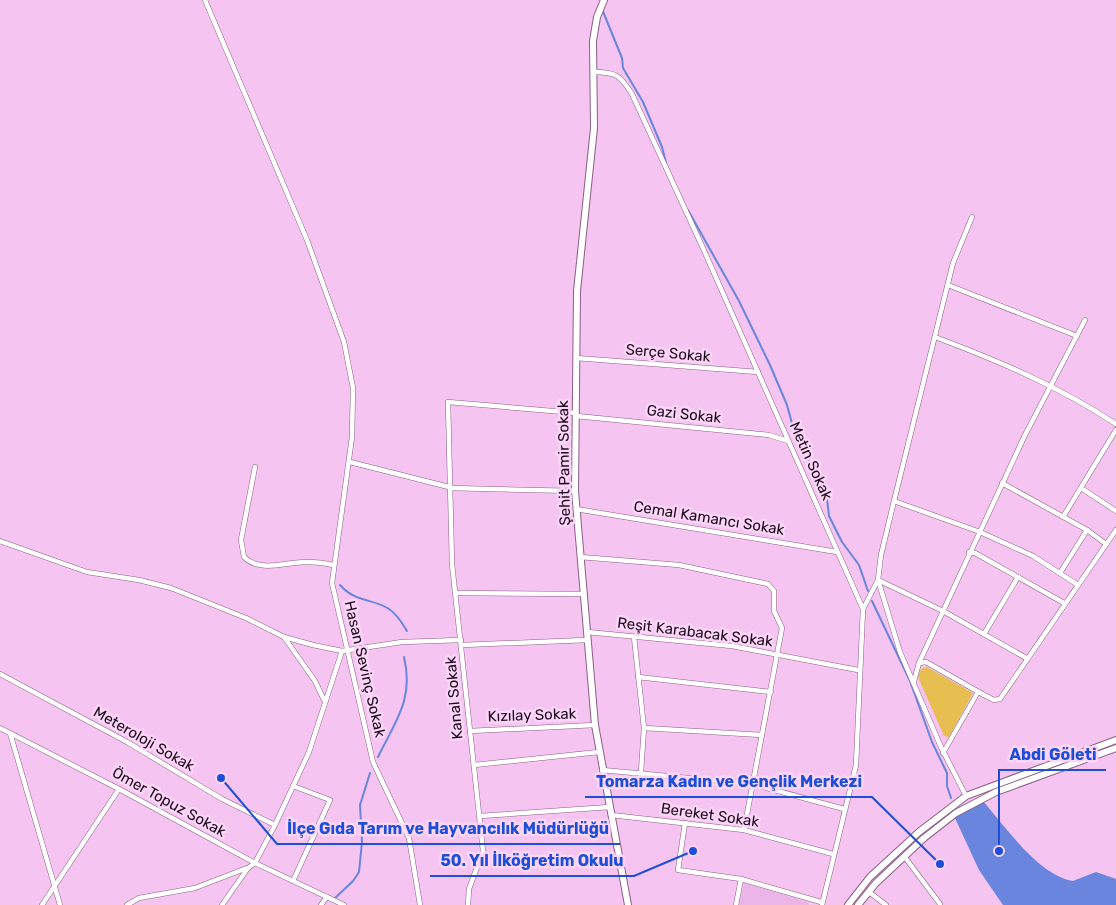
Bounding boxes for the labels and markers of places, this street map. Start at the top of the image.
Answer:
callout: Abdi Göleti [999,739,1106,770]
callout: Tomarza Kadın ve Gençlik Merkezi [585,766,872,797]
callout: İlçe Gıda Tarım ve Hayvancılık Müdürlüğü [277,813,620,844]
callout: 50. Yıl İlköğretim Okulu [430,845,634,876]

